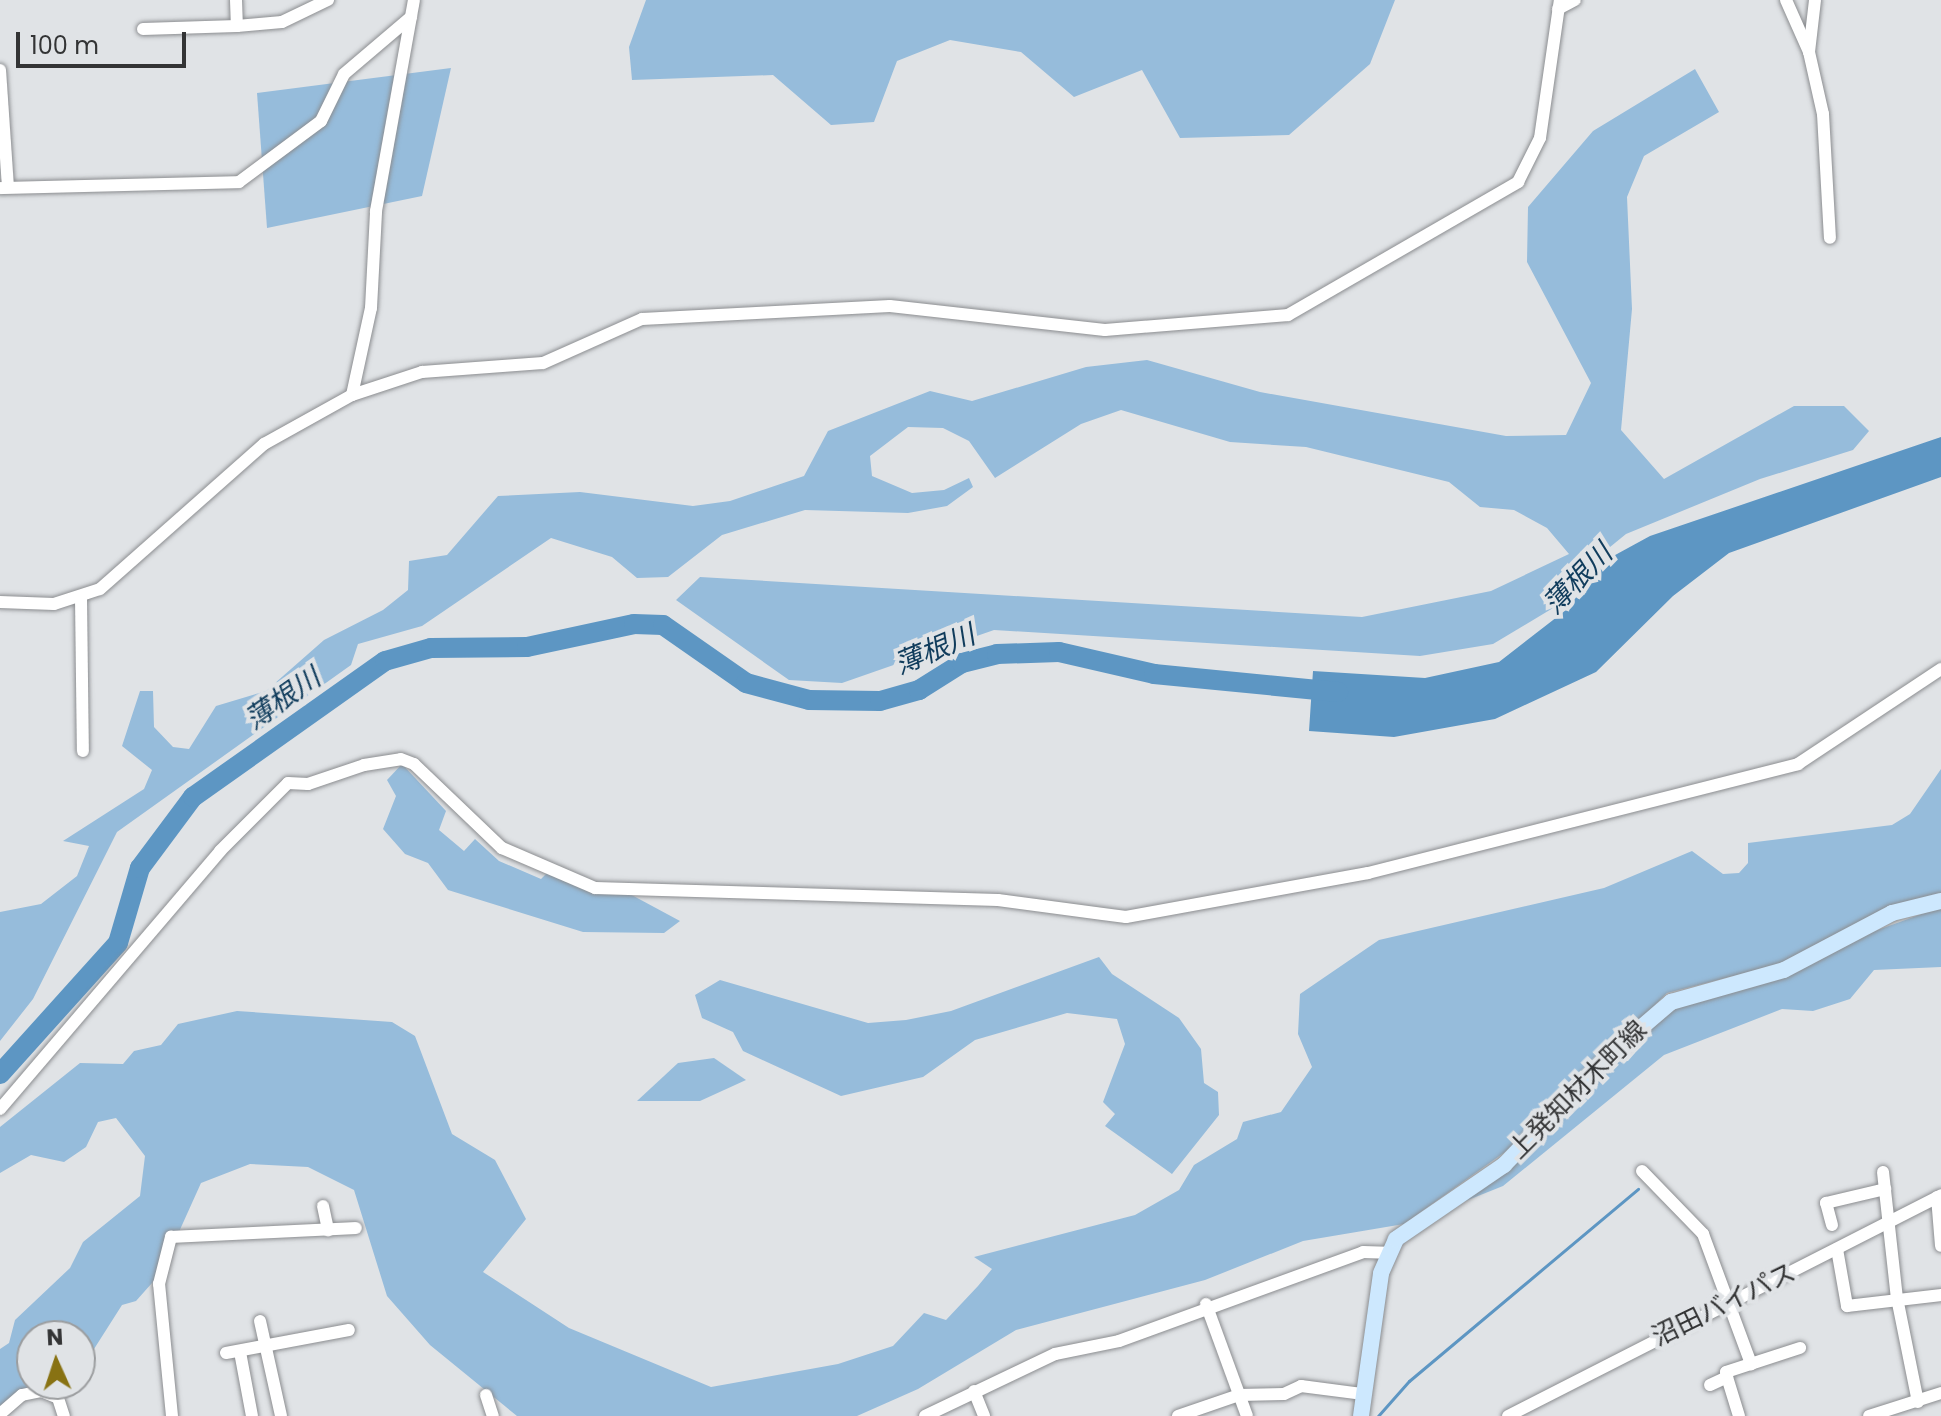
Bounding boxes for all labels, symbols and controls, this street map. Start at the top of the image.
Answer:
scale bar [20,16,190,66]
text: 100 m [30,29,99,62]
water label: 薄根川 [1537,537,1619,621]
water label: 薄根川 [890,618,980,682]
water label: 薄根川 [239,661,327,737]
street label: 上発知材木町線 [1503,1015,1653,1165]
street label: 沼田バイパス [1647,1257,1801,1353]
north arrow [16,1320,96,1400]
text: N [46,1322,64,1353]

